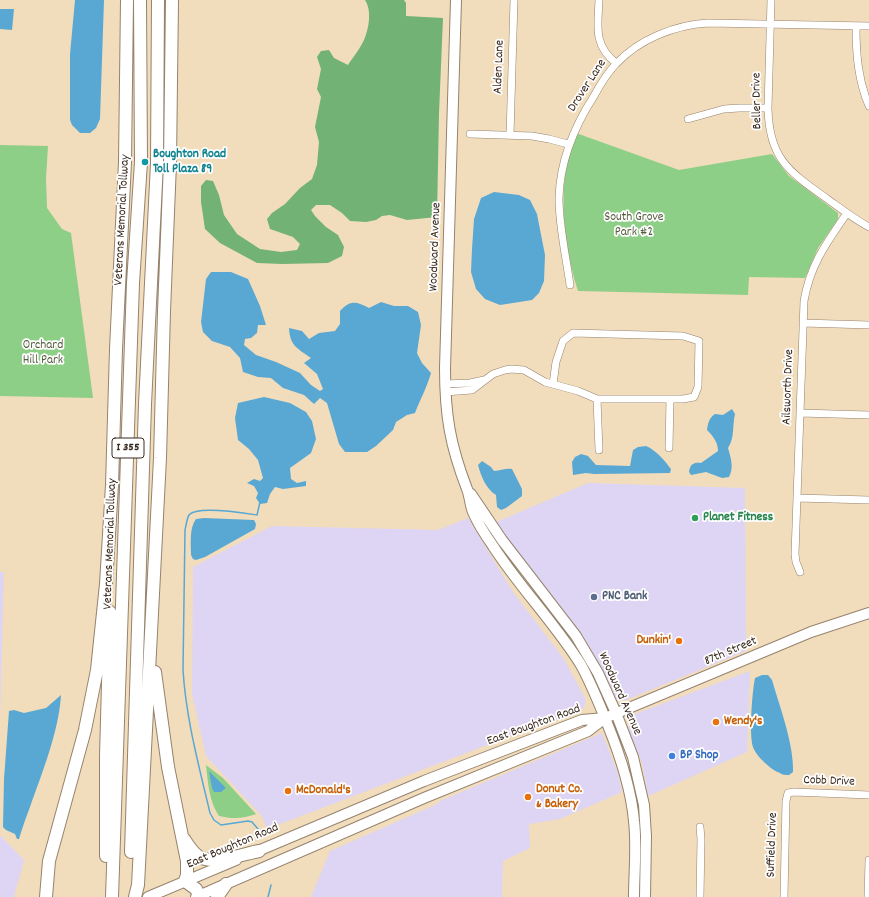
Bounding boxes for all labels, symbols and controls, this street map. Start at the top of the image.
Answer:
street label: Alden Lane [491,40,509,94]
street label: Drover Lane [565,57,611,115]
street label: Beller Drive [750,73,766,129]
place label: Boughton Road Toll Plaza 89 [153,147,226,178]
street label: Veterans Memorial Tollway [112,154,134,286]
marker: Boughton Road Toll Plaza 89 [140,157,150,167]
street label: Woodward Avenue [427,202,445,292]
park label: South Grove Park #2 [604,210,664,241]
park label: Orchard Hill Park [23,338,63,369]
street label: Ailsworth Drive [780,349,798,425]
road number: I 355 [112,438,144,458]
street label: Veterans Memorial Tollway [101,478,121,610]
place label: Planet Fitness [703,510,773,526]
marker: Planet Fitness [690,513,700,523]
place label: PNC Bank [602,589,647,605]
marker: PNC Bank [589,592,599,602]
place label: Dunkin' [636,633,671,649]
street label: 87th Street [702,634,760,670]
marker: Dunkin' [674,636,684,646]
street label: Woodward Avenue [594,650,644,738]
street label: East Boughton Road [485,702,583,750]
place label: Wendy's [724,714,763,730]
marker: Wendy's [711,717,721,727]
place label: BP Shop [680,748,719,764]
marker: BP Shop [667,751,677,761]
street label: Cobb Drive [803,773,855,791]
place label: Donut Co. & Bakery [536,782,582,813]
place label: McDonald's [296,783,351,799]
marker: McDonald's [283,786,293,796]
marker: Donut Co. & Bakery [523,792,533,802]
street label: Suffield Drive [764,812,782,878]
street label: East Boughton Road [185,821,281,873]

